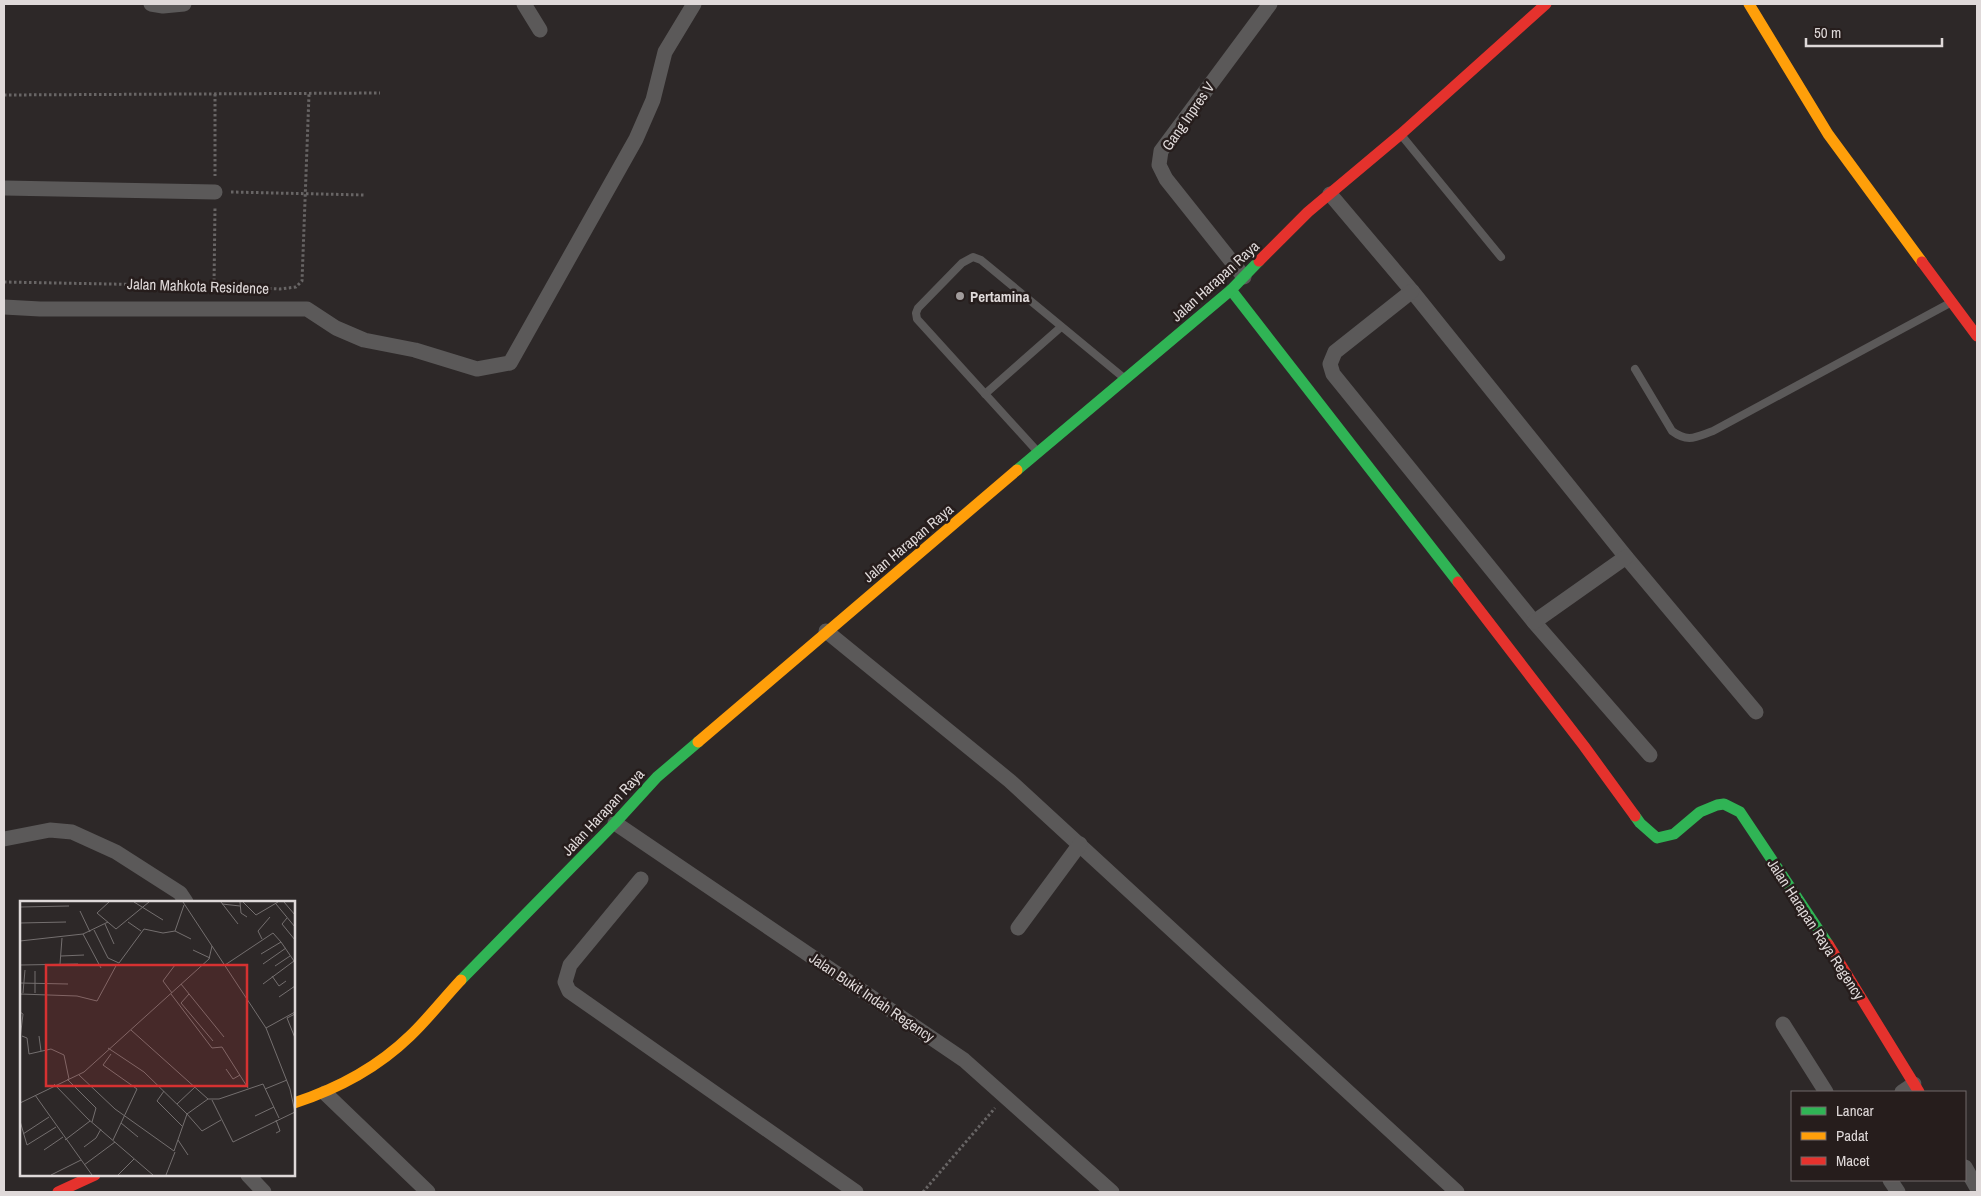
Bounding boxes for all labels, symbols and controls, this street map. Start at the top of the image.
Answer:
scale bar [1806,15,1942,47]
text: 50 m [1814,22,1841,43]
street label: Gang Inpres V [1157,77,1220,155]
street label: Jalan Harapan Raya [1166,236,1264,326]
street label: Jalan Mahkota Residence [127,273,270,299]
place label: Pertamina [970,286,1030,307]
marker: Pertamina [954,290,966,302]
street label: Jalan Harapan Raya [858,499,958,587]
street label: Jalan Harapan Raya [557,764,649,860]
street label: Jalan Harapan Raya Regency [1763,854,1870,1004]
inset map [20,901,295,1176]
street label: Jalan Bukit Indah Regency [805,947,940,1047]
legend [1791,1091,1966,1181]
text: Lancar [1836,1100,1874,1121]
text: Padat [1836,1125,1869,1146]
text: Macet [1836,1150,1870,1171]

